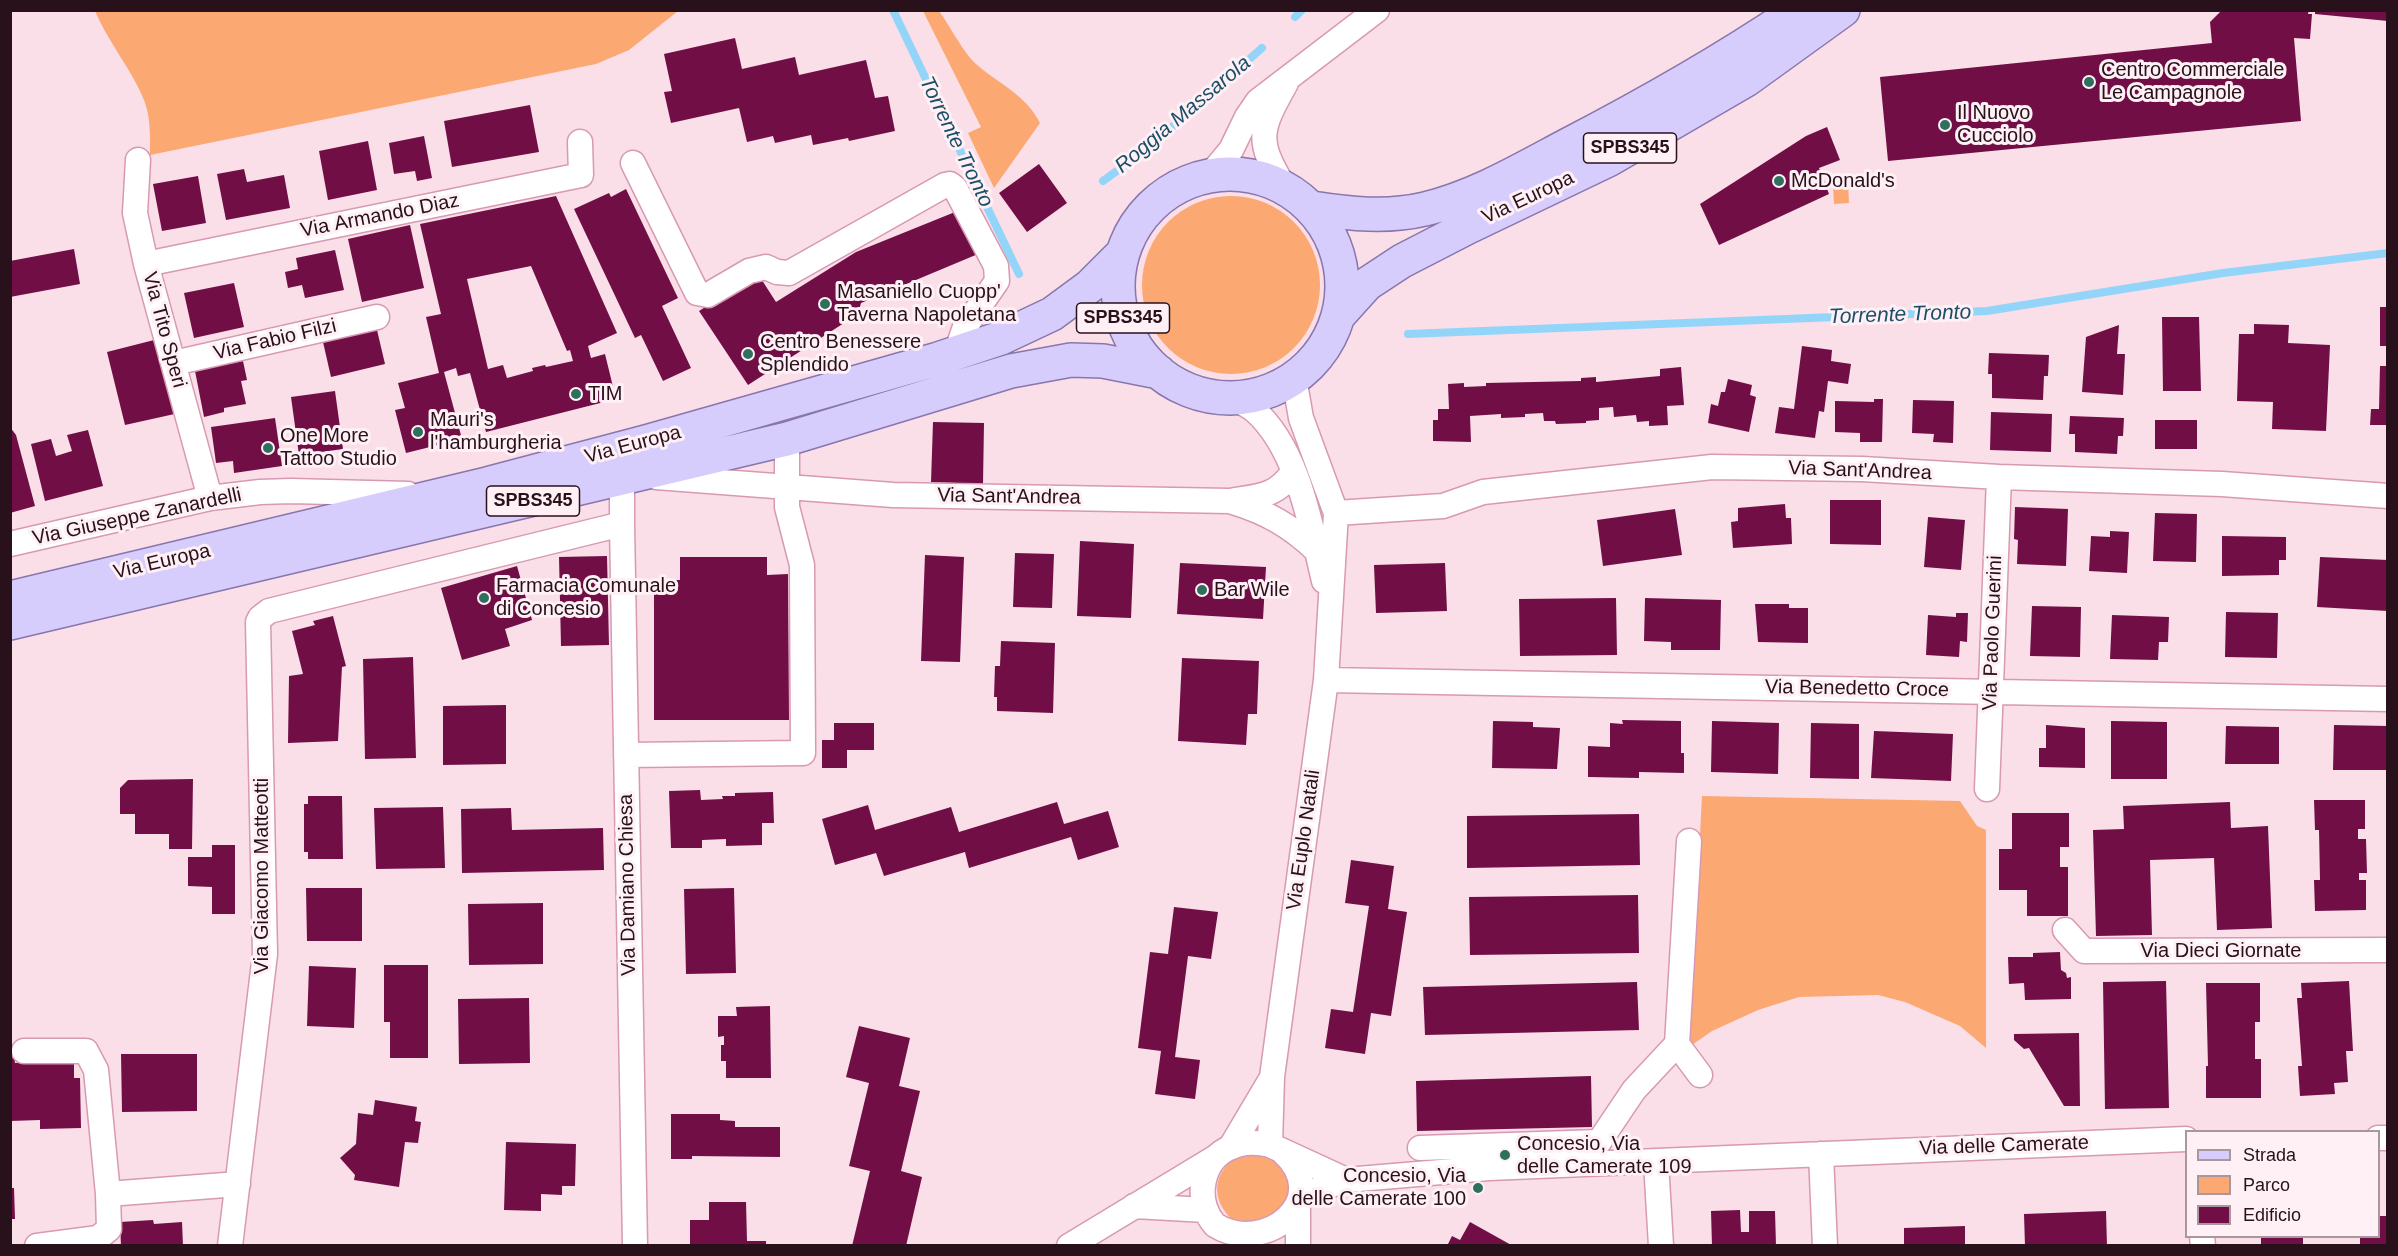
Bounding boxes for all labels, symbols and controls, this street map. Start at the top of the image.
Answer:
water label: Roggia Massarola [1110,51,1256,179]
place label: Centro Commerciale Le Campagnole [2101,58,2284,105]
water label: Torrente Tronto [913,72,999,212]
marker: Centro Commerciale Le Campagnole [2082,75,2096,89]
place label: Il Nuovo Cucciolo [1957,101,2034,148]
marker: Il Nuovo Cucciolo [1938,118,1952,132]
road number: SPBS345 [1584,133,1676,163]
street label: Via Europa [1478,166,1578,230]
place label: McDonald's [1791,169,1895,193]
marker: McDonald's [1772,174,1786,188]
street label: Via Armando Diaz [299,189,461,243]
street label: Via Tito Speri [137,269,191,391]
place label: Masaniello Cuopp' Taverna Napoletana [837,280,1016,327]
marker: Masaniello Cuopp' Taverna Napoletana [818,297,832,311]
water label: Torrente Tronto [1828,300,1972,330]
road number: SPBS345 [1076,303,1170,333]
street label: Via Fabio Filzi [211,314,339,366]
place label: Centro Benessere Splendido [760,330,921,377]
marker: Centro Benessere Splendido [741,347,755,361]
place label: TIM [588,382,622,406]
marker: TIM [569,387,583,401]
place label: Mauri's l'hamburgheria [430,408,562,455]
street label: Via Europa [582,421,684,469]
place label: One More Tattoo Studio [280,424,397,471]
marker: Mauri's l'hamburgheria [411,425,425,439]
marker: One More Tattoo Studio [261,441,275,455]
street label: Via Sant'Andrea [1788,457,1932,485]
street label: Via Giuseppe Zanardelli [30,483,244,551]
street label: Via Sant'Andrea [937,484,1081,510]
road number: SPBS345 [486,486,580,516]
street label: Via Europa [111,539,213,585]
street label: Via Paolo Guerini [1978,555,2008,711]
place label: Farmacia Comunale di Concesio [496,574,676,621]
place label: Bar Wile [1214,578,1290,602]
marker: Bar Wile [1195,583,1209,597]
marker: Farmacia Comunale di Concesio [477,591,491,605]
street label: Via Benedetto Croce [1765,675,1949,703]
street label: Via Euplo Natali [1282,768,1326,912]
street label: Via Giacomo Matteotti [250,778,274,974]
street label: Via Damiano Chiesa [614,794,642,976]
street label: Via Dieci Giornate [2141,939,2301,963]
legend [2185,1130,2380,1238]
street label: Via delle Camerate [1919,1131,2089,1161]
place label: Concesio, Via delle Camerate 109 [1517,1132,1692,1179]
text: Strada [2243,1145,2296,1165]
marker: Concesio, Via delle Camerate 109 [1498,1148,1512,1162]
place label: Concesio, Via delle Camerate 100 [1291,1164,1466,1211]
text: Parco [2243,1175,2290,1195]
marker: Concesio, Via delle Camerate 100 [1471,1181,1485,1195]
text: Edificio [2243,1205,2301,1225]

